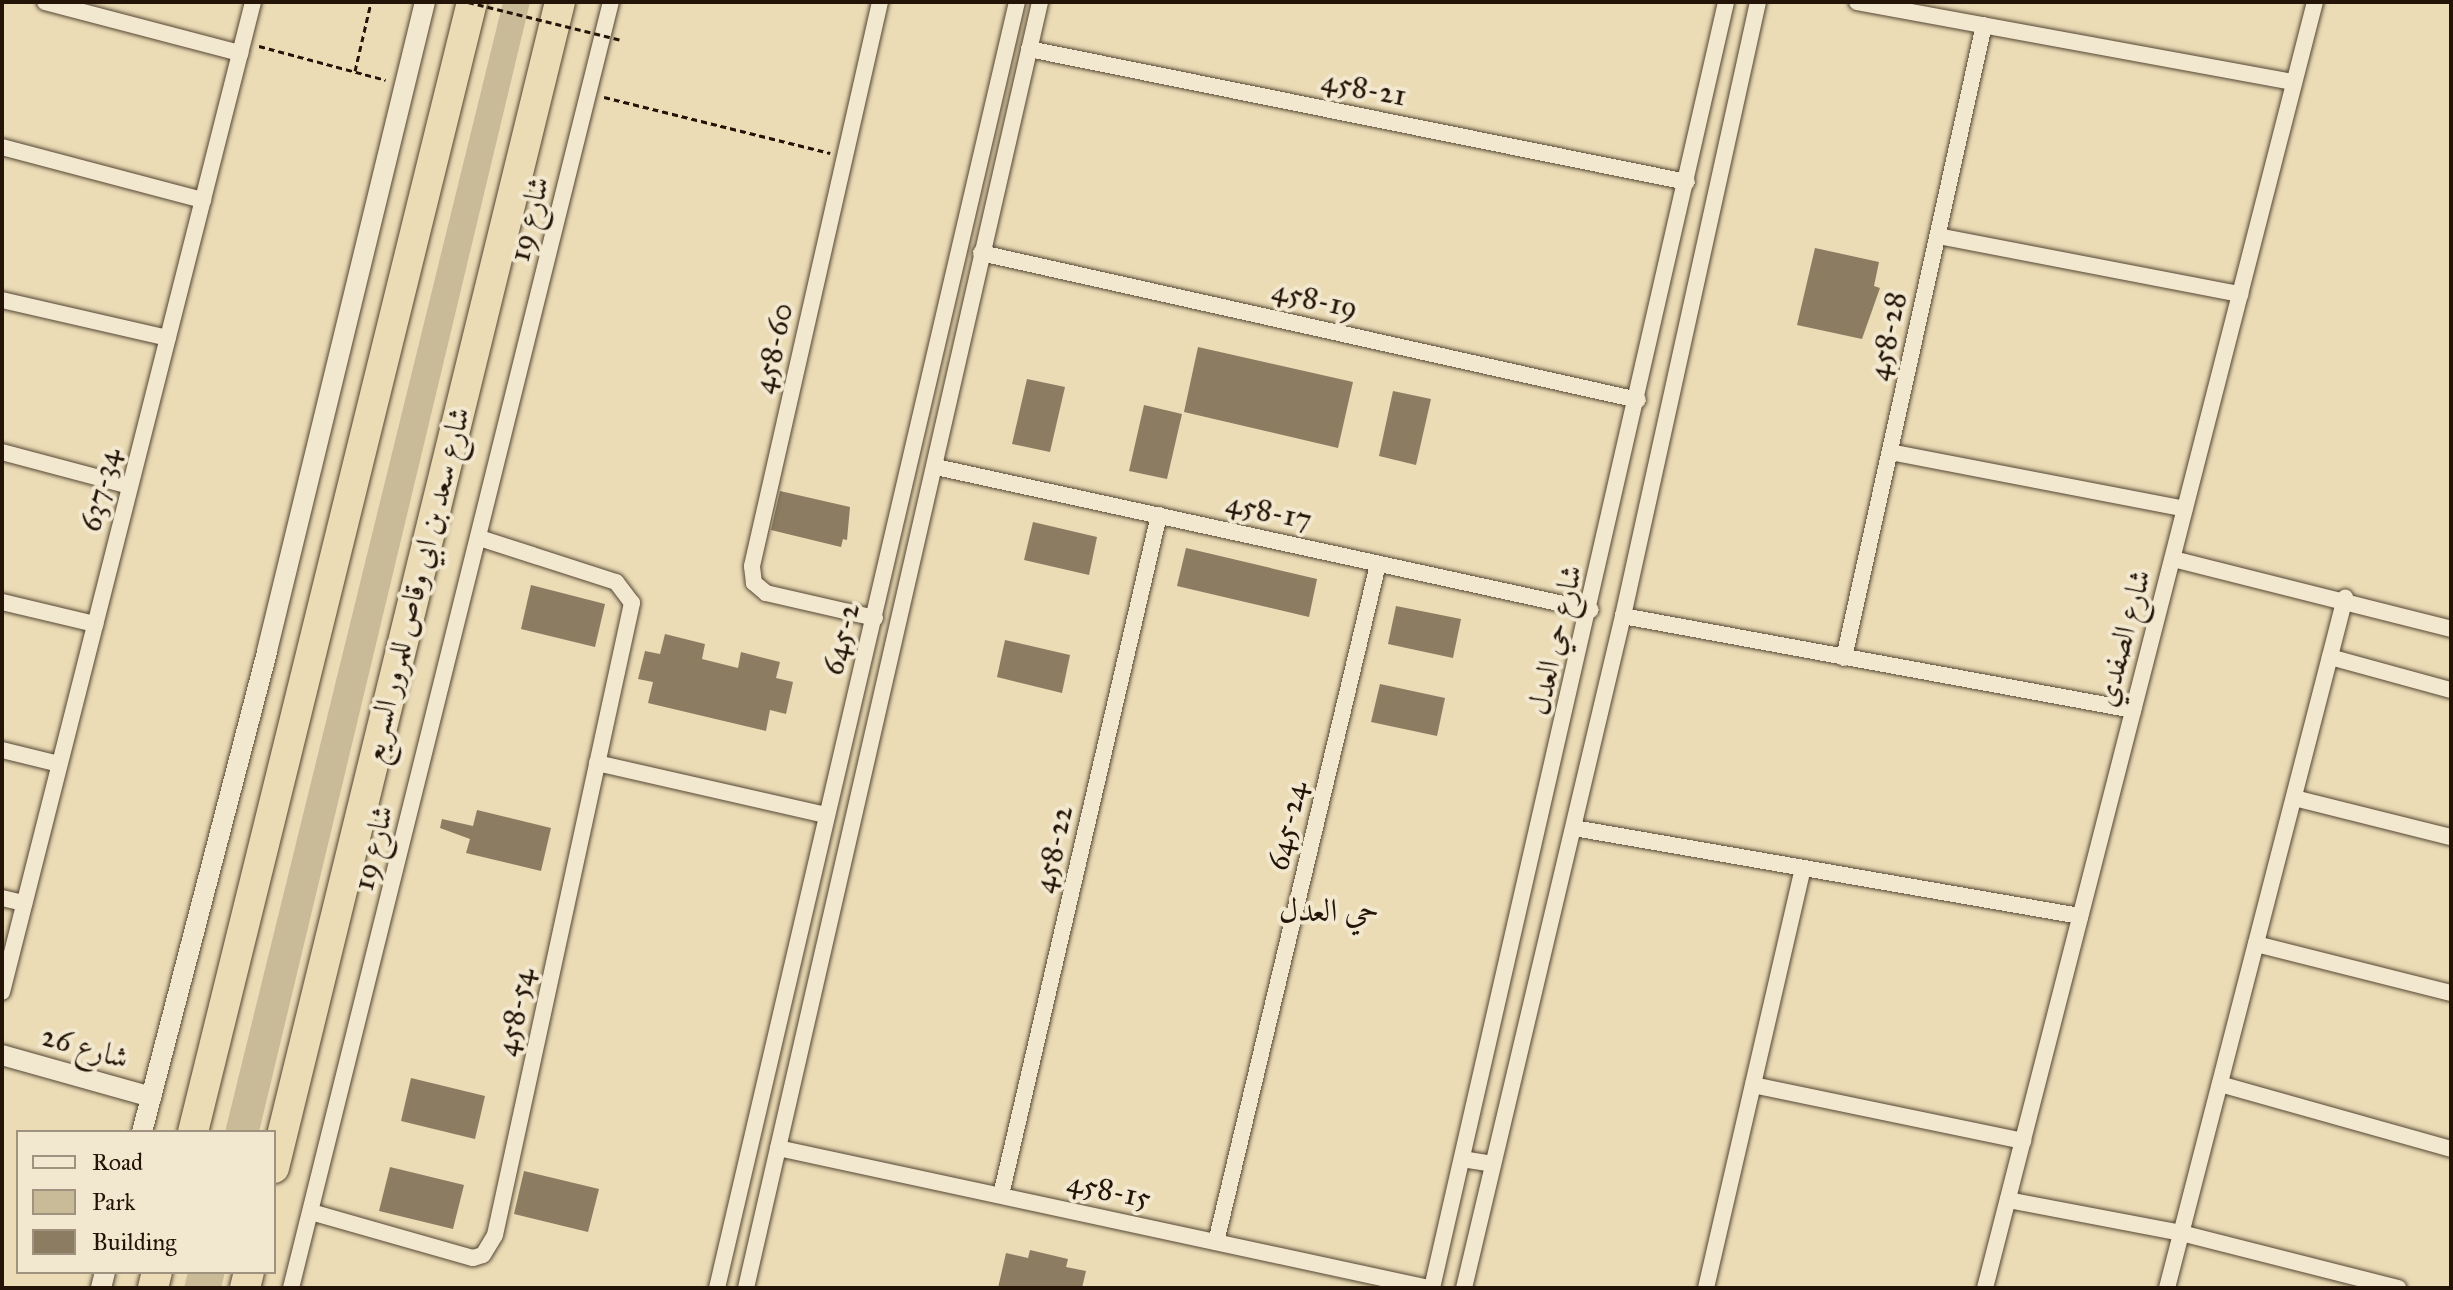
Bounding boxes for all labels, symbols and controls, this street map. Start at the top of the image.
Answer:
street label: 458-21 [1319,62,1409,114]
street label: شارع 19 [501,173,557,265]
street label: 458-19 [1269,272,1361,326]
street label: 458-28 [1860,288,1914,384]
street label: 458-60 [745,299,801,397]
street label: شارع سعد بن ابي وقاص للمرور السريع [354,403,478,767]
street label: 637-34 [72,445,128,535]
street label: 458-17 [1223,484,1315,538]
street label: شارع حي العدل [1520,562,1590,718]
street label: شارع الصفدي [2087,566,2159,710]
street label: 645-2 [815,599,867,679]
street label: 645-24 [1259,778,1315,874]
street label: شارع 19 [345,802,401,894]
street label: 458-22 [1026,802,1080,896]
district label: حي العدل [1279,892,1379,930]
street label: 458-54 [488,965,542,1059]
street label: شارع 26 [37,1017,133,1077]
legend [16,1130,276,1274]
text: Road [92,1147,143,1177]
street label: 458-15 [1064,1164,1154,1216]
text: Park [92,1187,135,1217]
text: Building [92,1227,177,1257]

